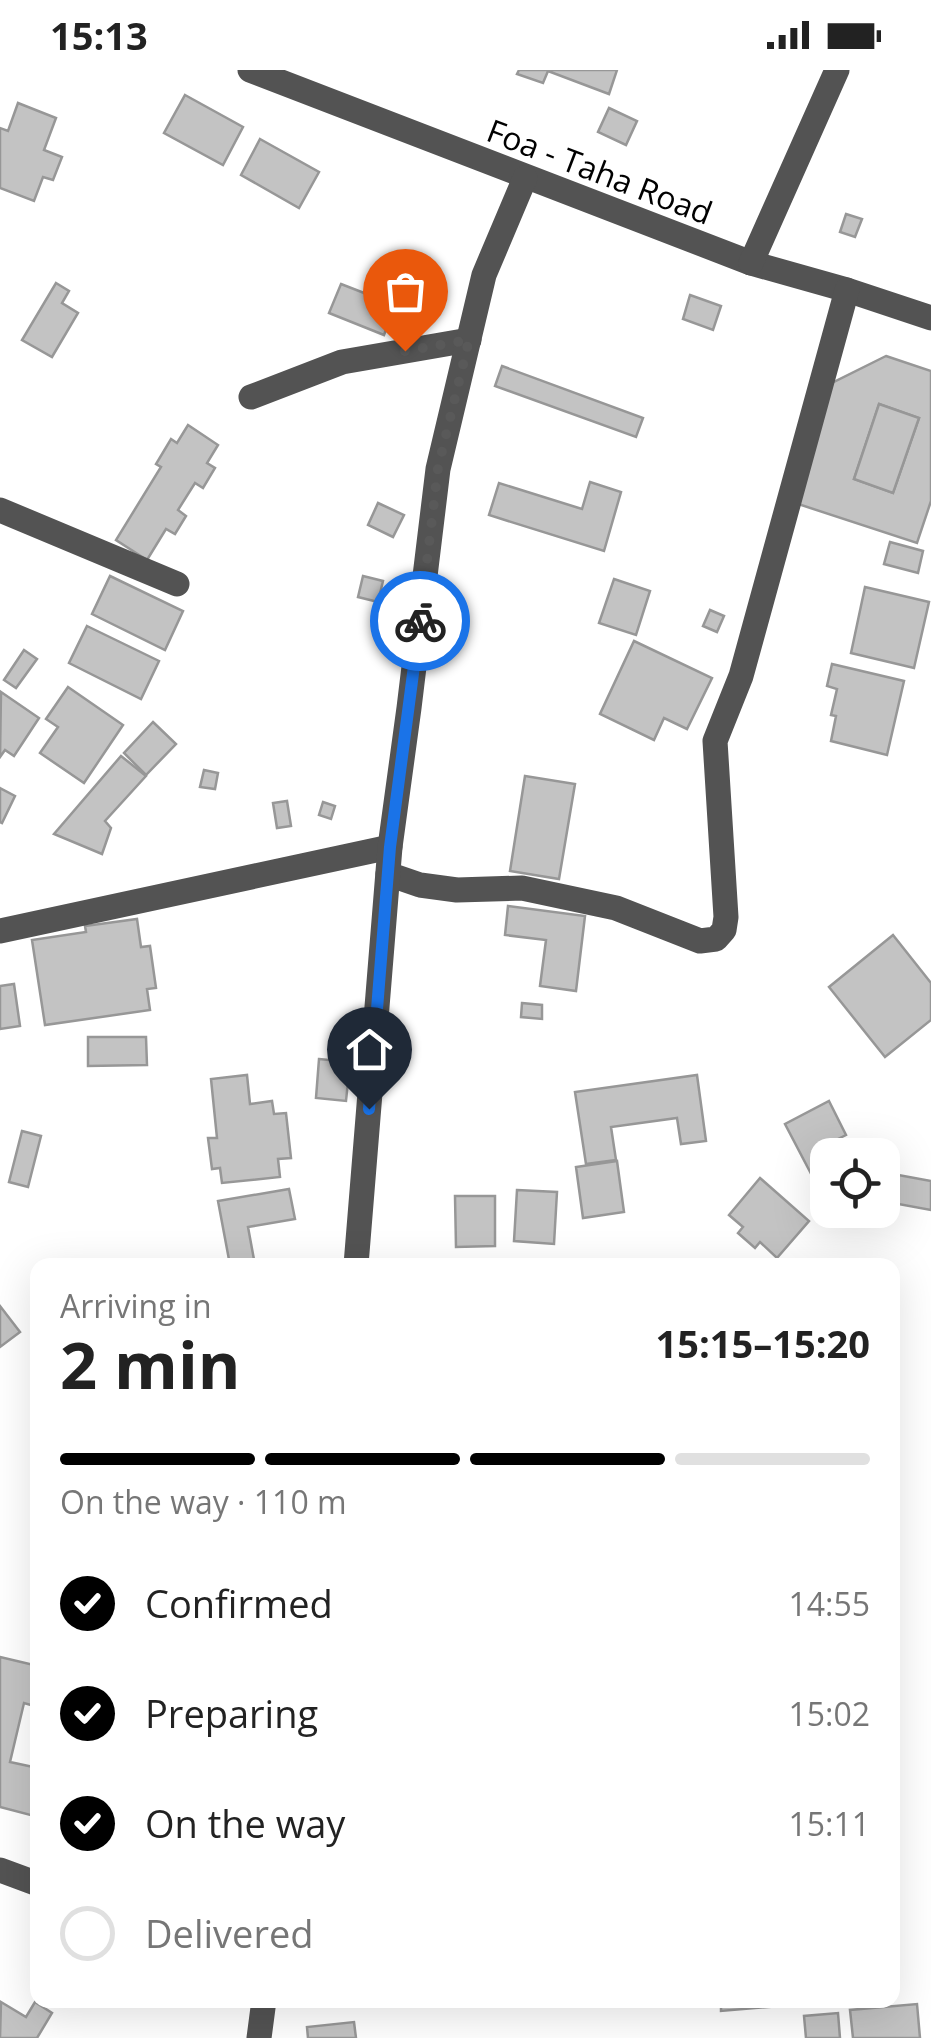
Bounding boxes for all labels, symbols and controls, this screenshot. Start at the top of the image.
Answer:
text: 15:13 [50,9,148,61]
street label: Foa - Taha Road [481,108,719,234]
pin [363,249,448,352]
icon: bag [378,264,433,319]
courier [370,571,470,671]
icon: bike [393,594,448,649]
pin [327,1007,412,1110]
icon: home [342,1022,397,1077]
map controls [810,1138,900,1228]
button: locate [810,1138,900,1228]
text: Arriving in [60,1284,212,1327]
text: 15:15–15:20 [656,1317,870,1369]
text: 2 min [60,1320,240,1408]
text: On the way · 110 m [60,1480,347,1523]
icon: check [60,1576,115,1631]
text: Confirmed [145,1577,333,1629]
text: 14:55 [788,1582,870,1625]
icon: check [60,1686,115,1741]
text: Preparing [145,1687,318,1739]
text: 15:02 [788,1692,870,1735]
icon: check [60,1796,115,1851]
text: On the way [145,1797,345,1849]
text: 15:11 [788,1802,870,1845]
text: Delivered [145,1907,314,1959]

